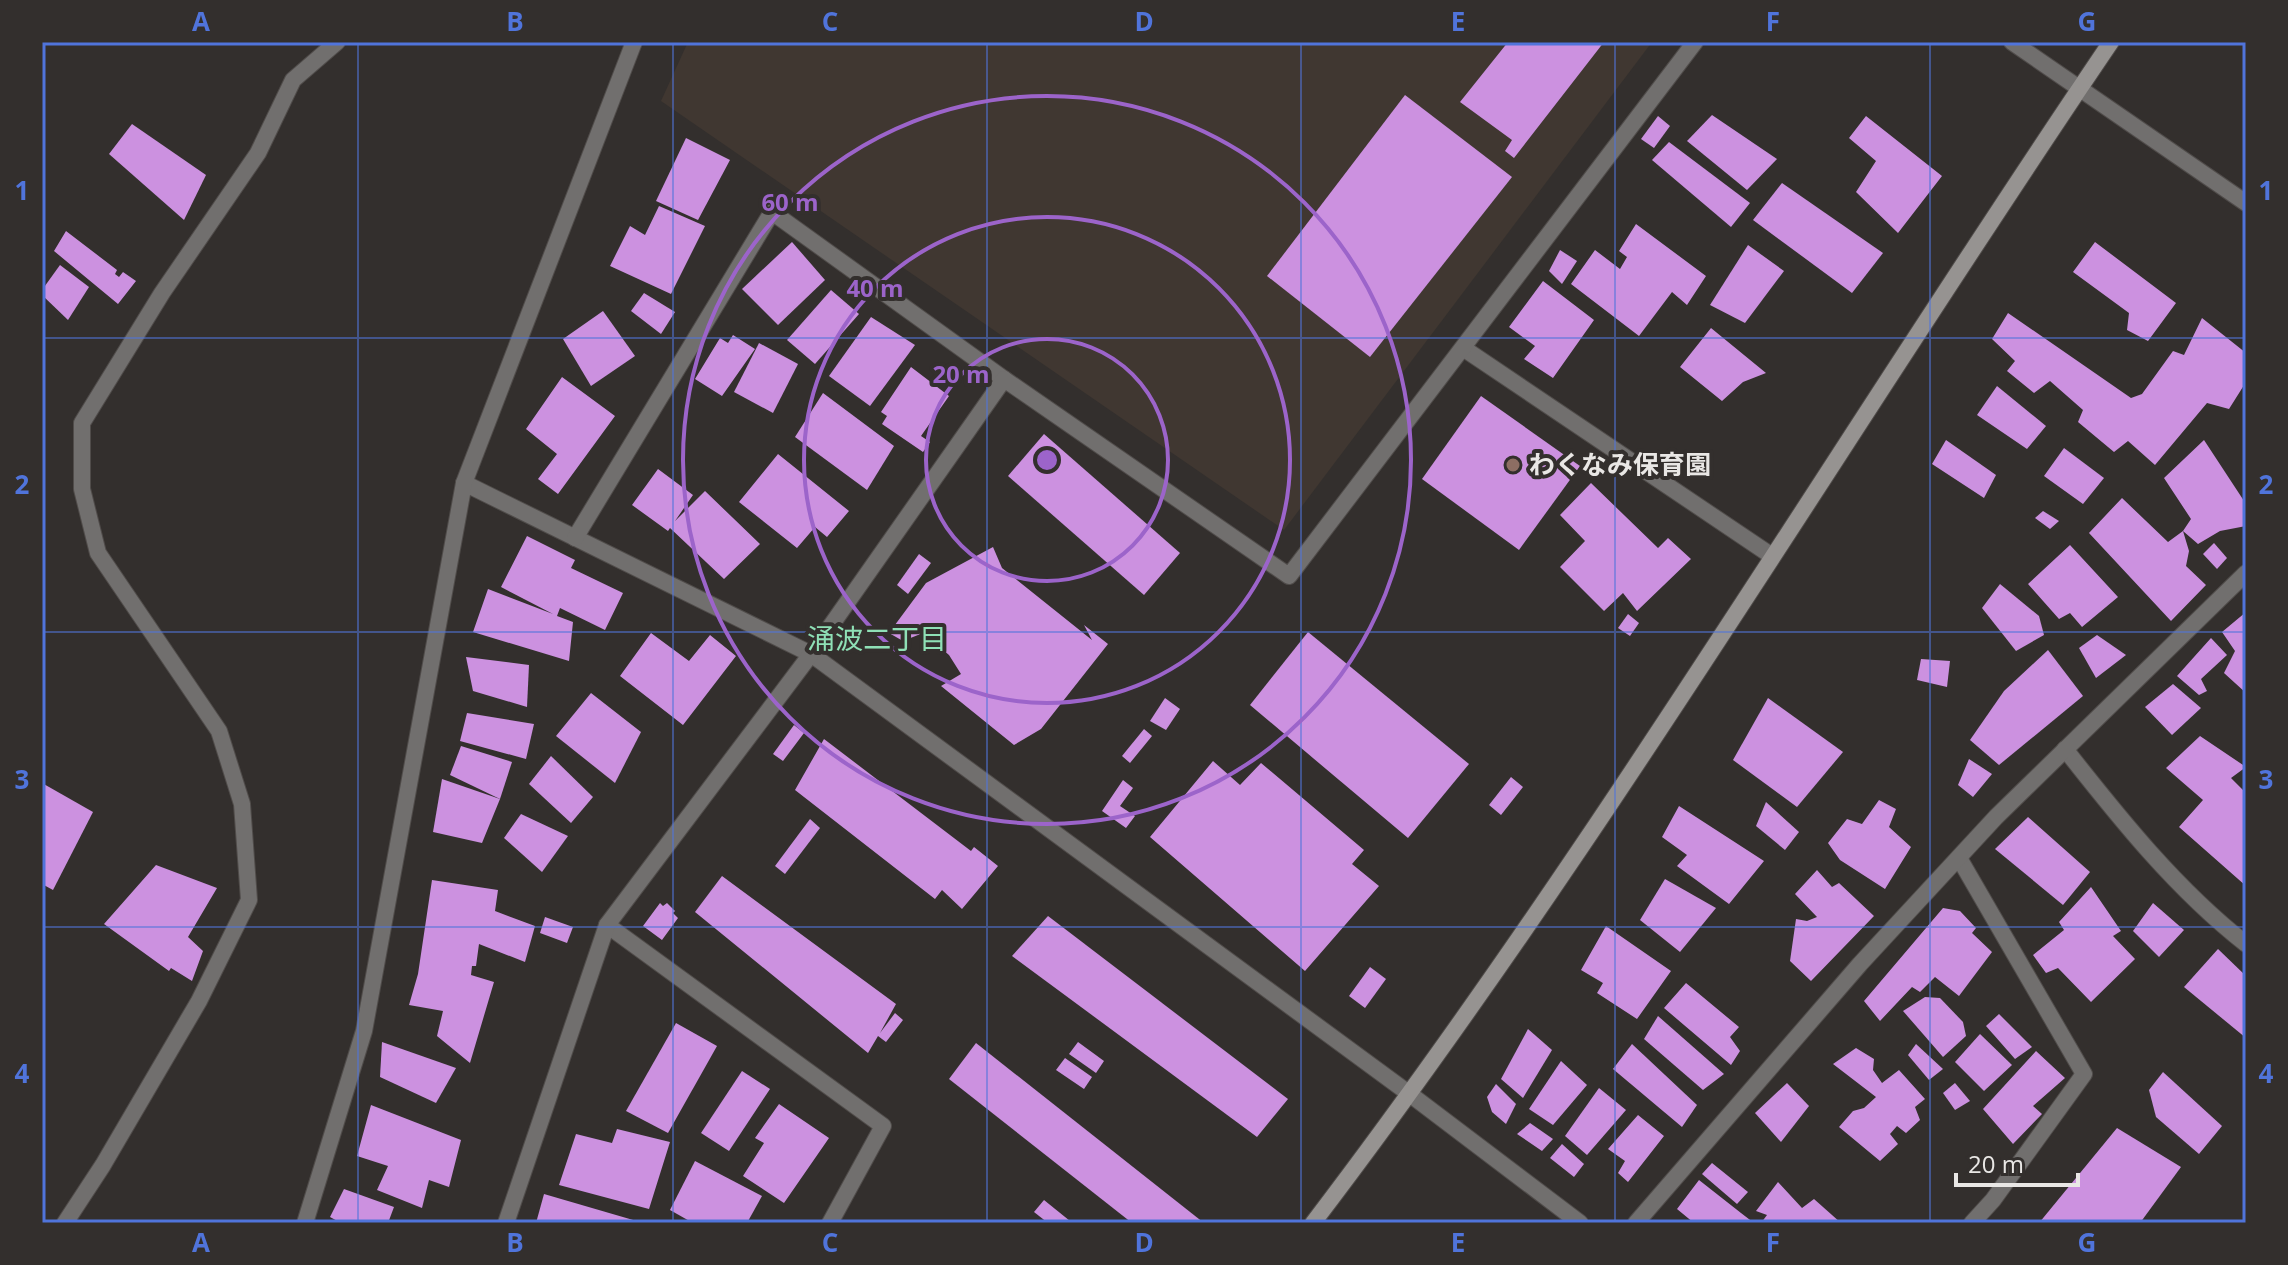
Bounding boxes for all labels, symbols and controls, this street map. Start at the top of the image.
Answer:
text: A [192,3,210,39]
text: B [506,3,524,39]
text: C [822,3,838,39]
text: D [1134,3,1154,39]
text: E [1451,3,1465,39]
text: F [1766,3,1780,39]
text: G [2078,3,2096,39]
text: 1 [15,172,29,208]
text: 1 [2259,172,2273,208]
text: 60 m [761,185,819,218]
text: 40 m [846,271,904,304]
text: 20 m [932,357,990,390]
centre of rings [1033,446,1061,474]
place label: わくなみ保育園 [1529,446,1711,482]
marker: わくなみ保育園 [1504,456,1522,474]
text: 2 [15,466,30,502]
text: 2 [2259,466,2274,502]
district label: 涌波二丁目 [807,619,947,657]
text: 3 [15,761,29,797]
text: 3 [2259,761,2273,797]
text: 4 [15,1055,30,1091]
text: 4 [2259,1055,2274,1091]
scale bar [1956,1137,2078,1187]
text: 20 m [1968,1147,2024,1180]
text: A [192,1224,210,1260]
text: B [506,1224,524,1260]
text: C [822,1224,838,1260]
text: D [1134,1224,1154,1260]
text: E [1451,1224,1465,1260]
text: F [1766,1224,1780,1260]
text: G [2078,1224,2096,1260]

